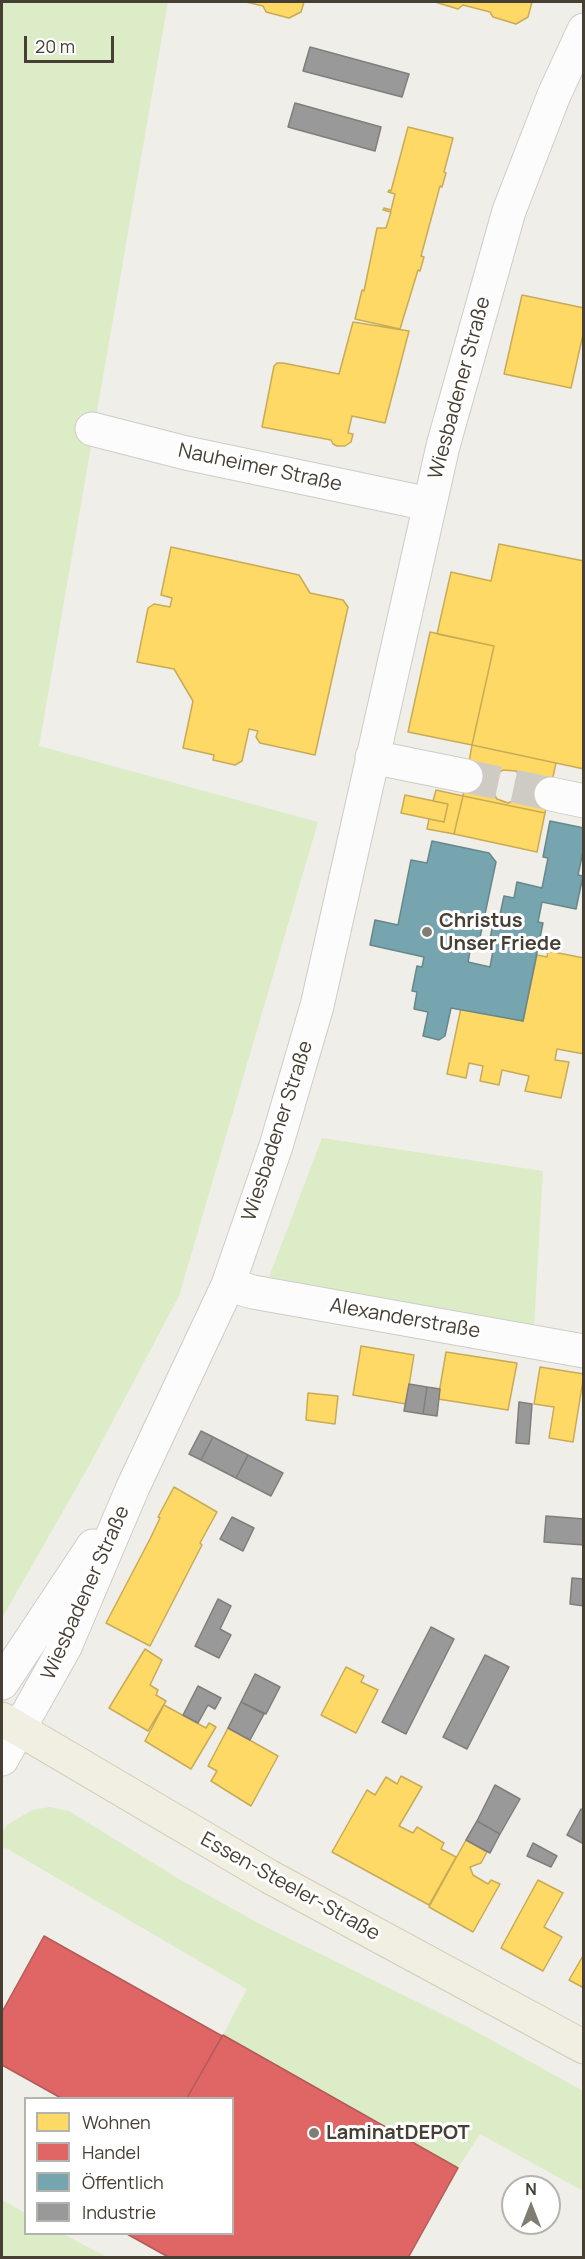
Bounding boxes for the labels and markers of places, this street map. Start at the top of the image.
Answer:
place label: Christus Unser Friede [439,909,561,956]
marker: Christus Unser Friede [420,925,434,939]
place label: LaminatDEPOT [326,2121,470,2145]
marker: LaminatDEPOT [307,2126,321,2140]

